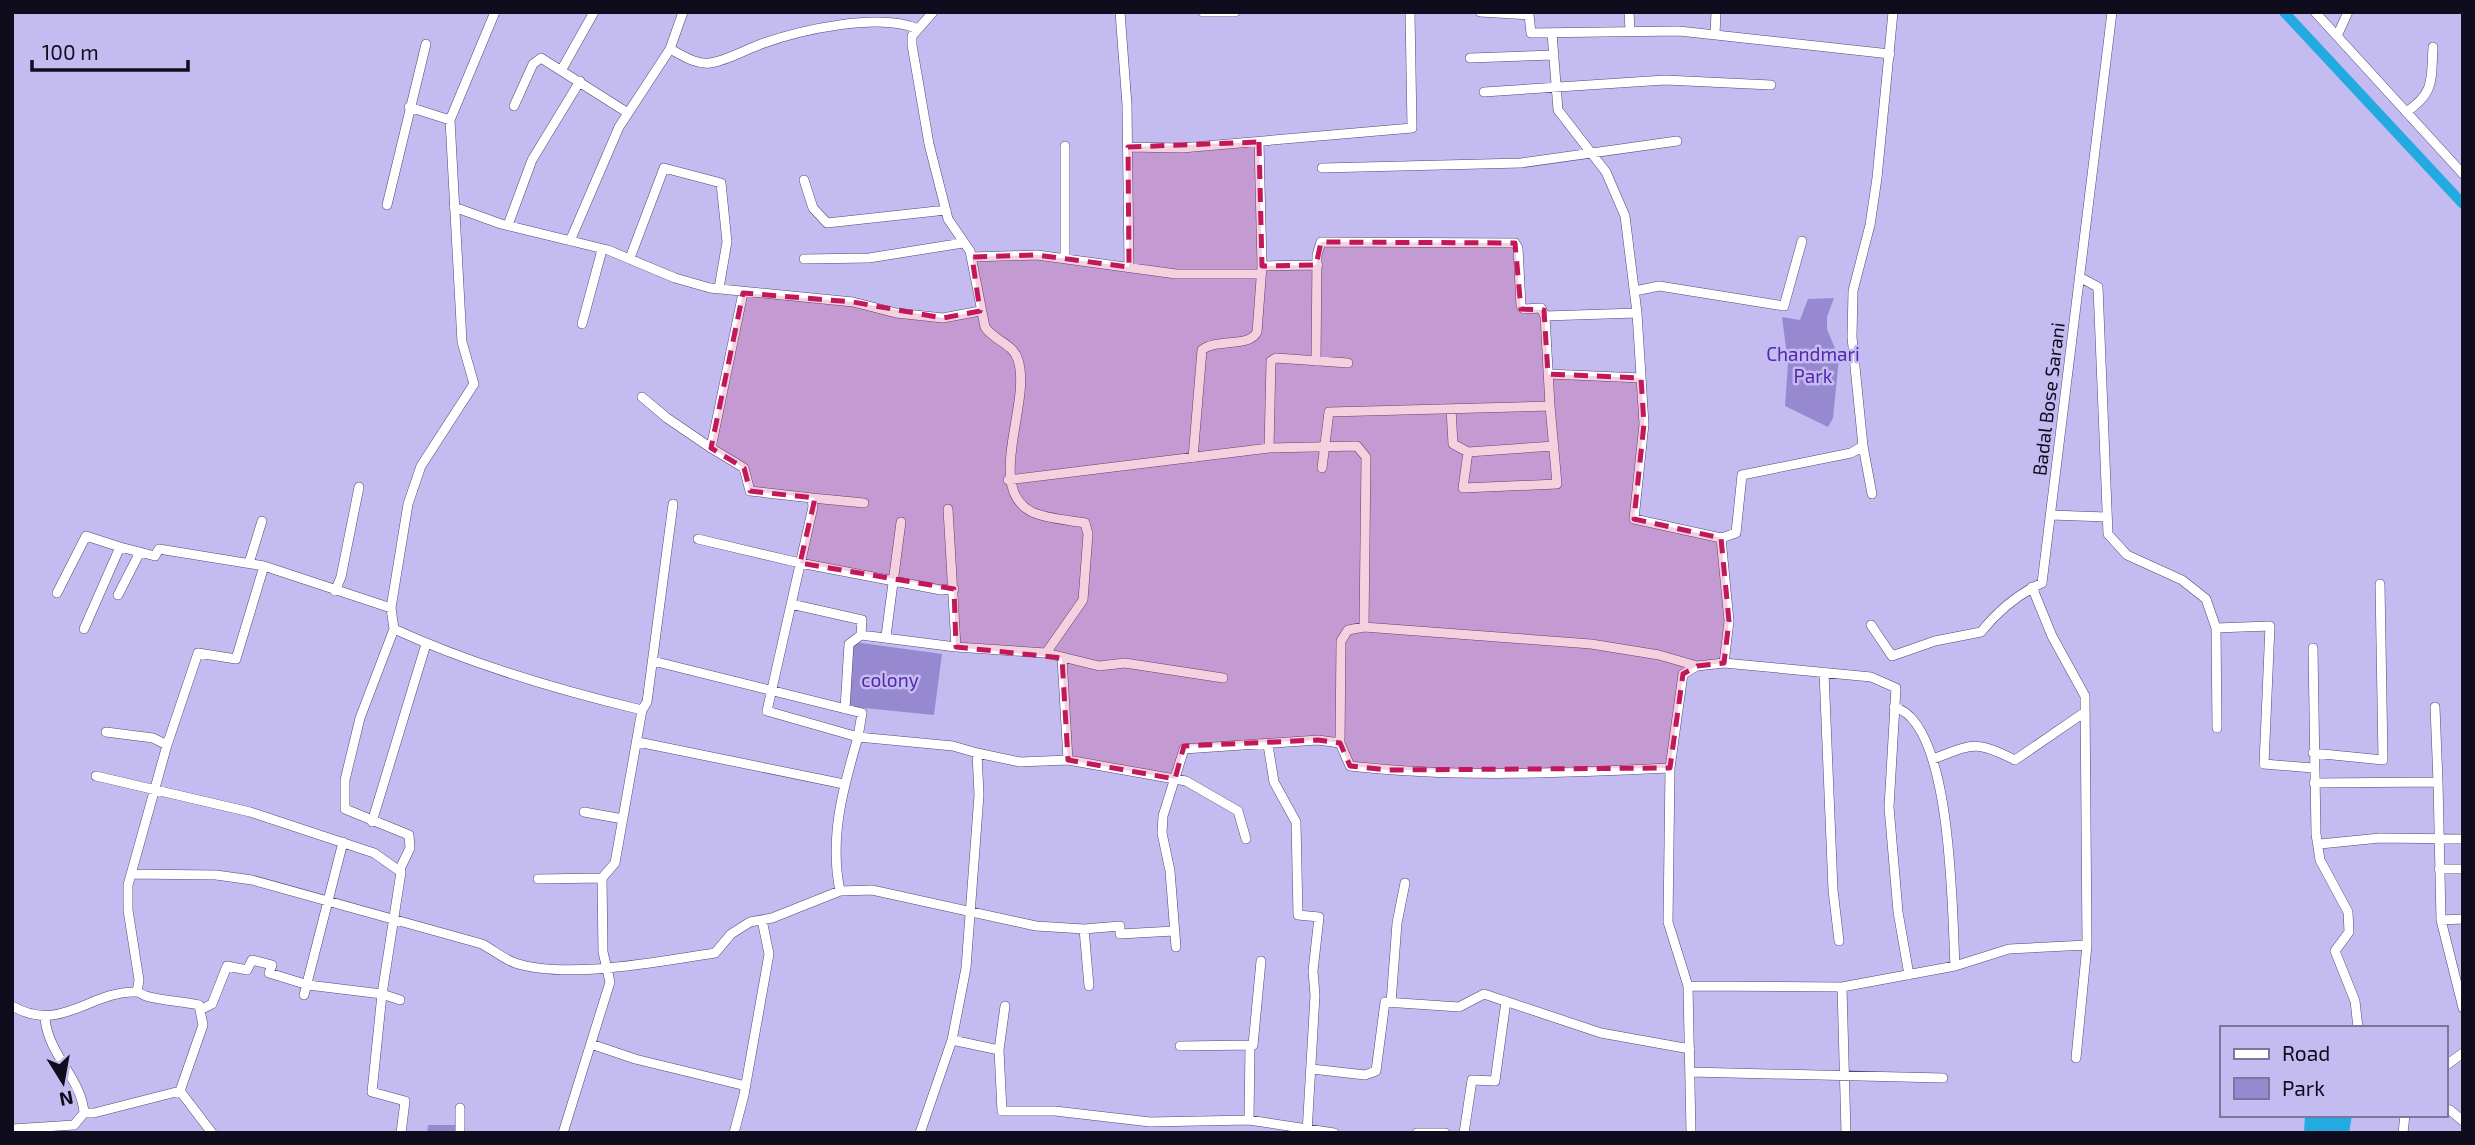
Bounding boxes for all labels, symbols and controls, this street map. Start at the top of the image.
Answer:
scale bar [32,28,187,72]
text: 100 m [42,39,99,64]
street label: Badal Bose Sarani [2027,321,2069,477]
park label: Chandmari Park [1766,342,1860,387]
park label: colony [861,668,919,691]
legend [2220,1026,2447,1117]
text: Road [2282,1040,2330,1065]
north arrow [28,1047,98,1117]
text: Park [2282,1075,2325,1100]
text: N [57,1087,75,1112]

